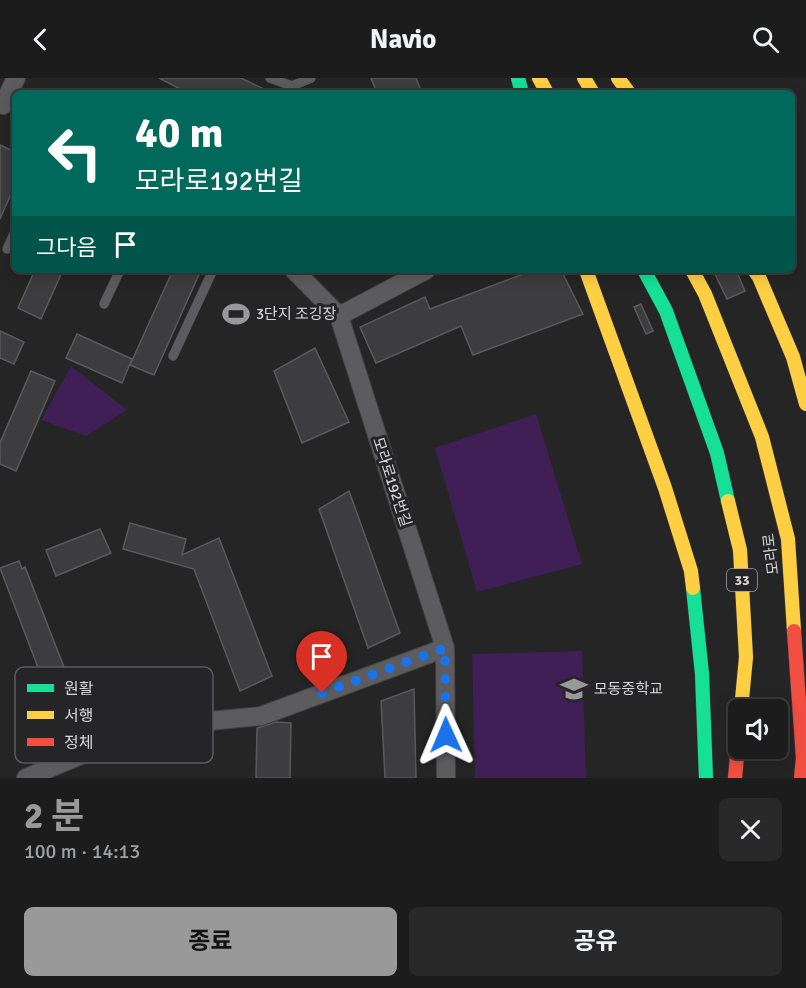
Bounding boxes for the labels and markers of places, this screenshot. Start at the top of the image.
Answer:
sports icon: 3단지 조깅장 [221,299,251,329]
place label: 3단지 조깅장 [256,305,337,323]
pin [296,631,347,693]
school or university icon: 모동중학교 [559,674,589,704]
place label: 모동중학교 [594,680,663,698]

